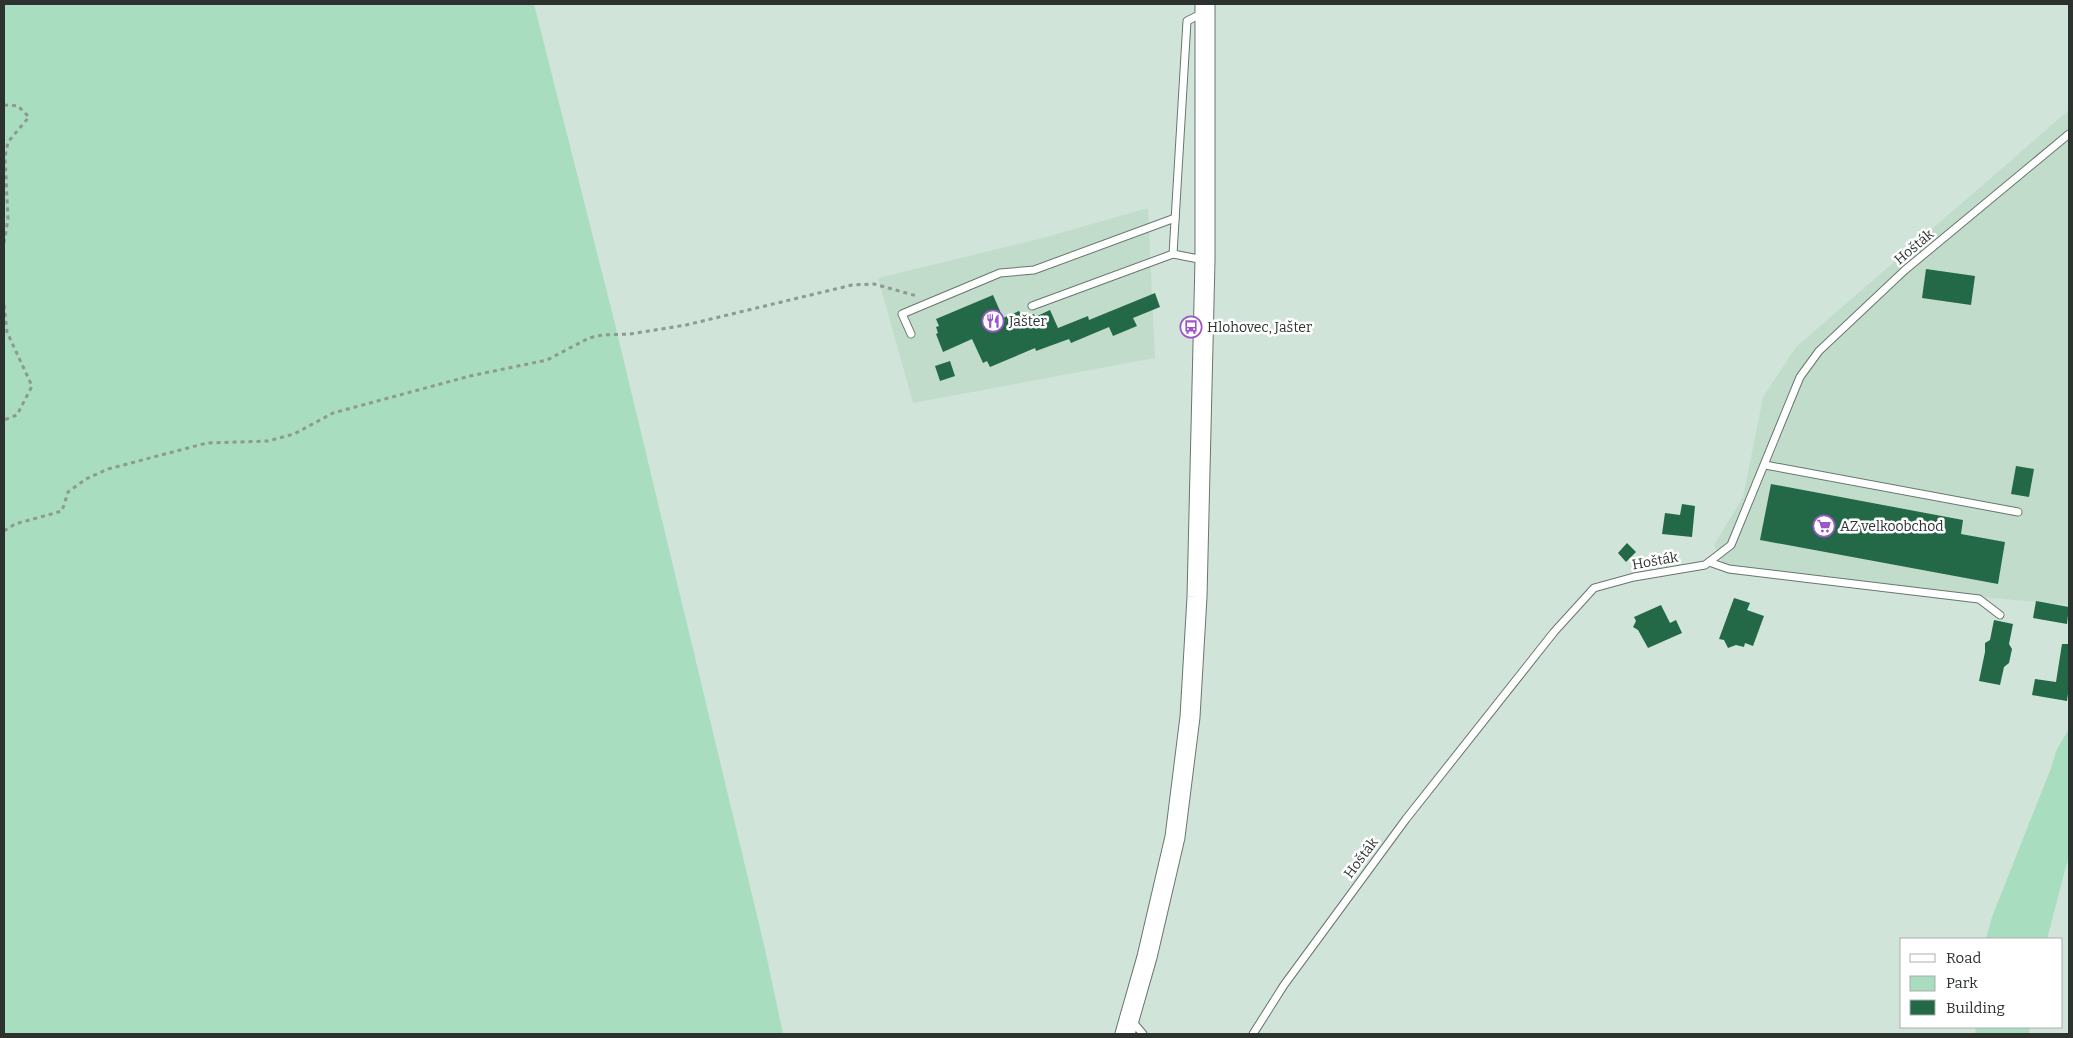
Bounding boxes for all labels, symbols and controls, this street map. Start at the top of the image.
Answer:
street label: Hošták [1891,226,1937,268]
restaurant icon: Jašter [981,309,1005,333]
place label: Jašter [1008,313,1047,330]
bus stop icon: Hlohovec, Jašter [1179,315,1203,339]
place label: Hlohovec, Jašter [1207,319,1312,336]
supermarket icon: AZ velkoobchod [1812,514,1836,538]
place label: AZ velkoobchod [1840,518,1944,535]
street label: Hošták [1631,549,1679,573]
street label: Hošták [1340,834,1382,882]
legend [1900,938,2063,1028]
text: Road [1946,949,1981,967]
text: Park [1946,974,1978,992]
text: Building [1946,999,2005,1017]

